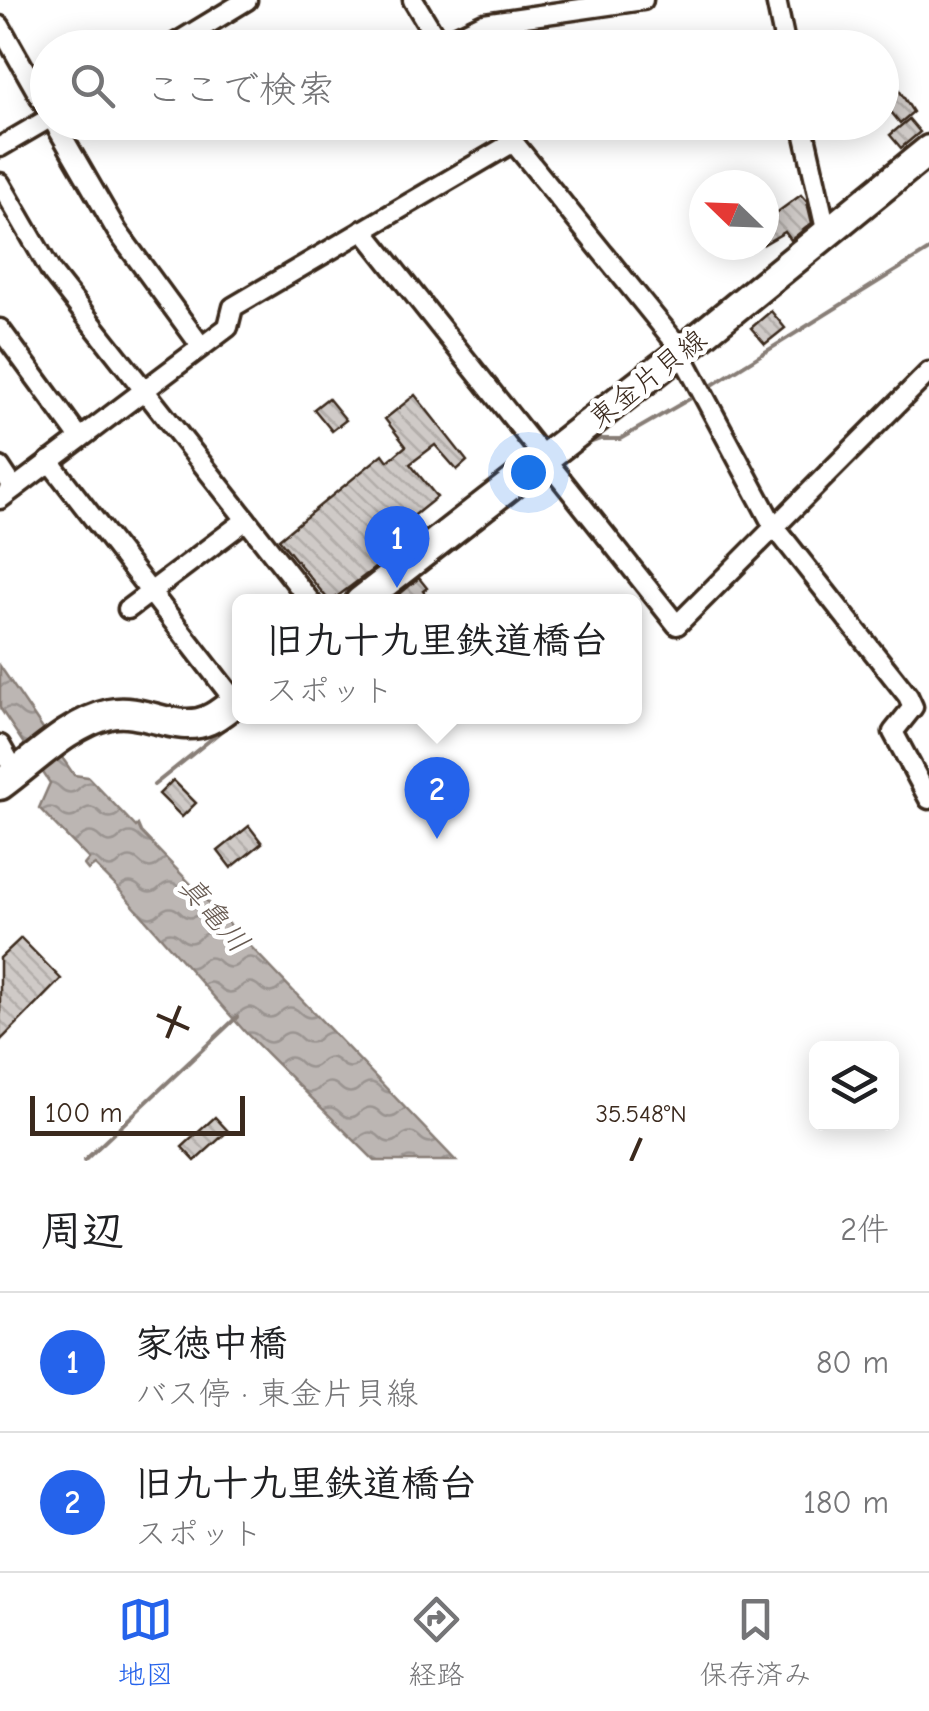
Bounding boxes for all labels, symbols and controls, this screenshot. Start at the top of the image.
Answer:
search box [30,30,899,140]
icon: search [65,58,120,113]
text: ここで検索 [145,68,335,112]
north arrow [689,170,779,260]
street label: 東金片貝線 [583,323,713,434]
your location [503,447,554,498]
pin: 1 [364,506,430,588]
popup [232,594,642,724]
text: 旧九十九里鉄道橋台 [266,619,608,663]
text: スポット [266,672,394,709]
pin: 2 [404,756,470,839]
water label: 真亀川 [171,869,256,960]
map controls [809,1041,899,1131]
button: layers [809,1041,899,1131]
scale bar [30,1091,245,1136]
text: 100 m [45,1097,123,1129]
text: 35.548°N [595,1099,687,1128]
text: 周辺 [40,1207,124,1256]
text: 2件 [840,1211,889,1248]
text: 家徳中橋 [135,1322,287,1366]
text: 1 [66,1344,79,1381]
text: 80 m [816,1344,889,1381]
text: バス停 · 東金片貝線 [135,1375,418,1412]
text: 旧九十九里鉄道橋台 [135,1462,477,1506]
text: 2 [65,1484,80,1521]
text: 180 m [803,1484,889,1521]
text: スポット [135,1515,263,1552]
tab: 地図 [117,1592,174,1692]
tab: 経路 [408,1592,465,1692]
tab: 保存済み [699,1592,812,1692]

